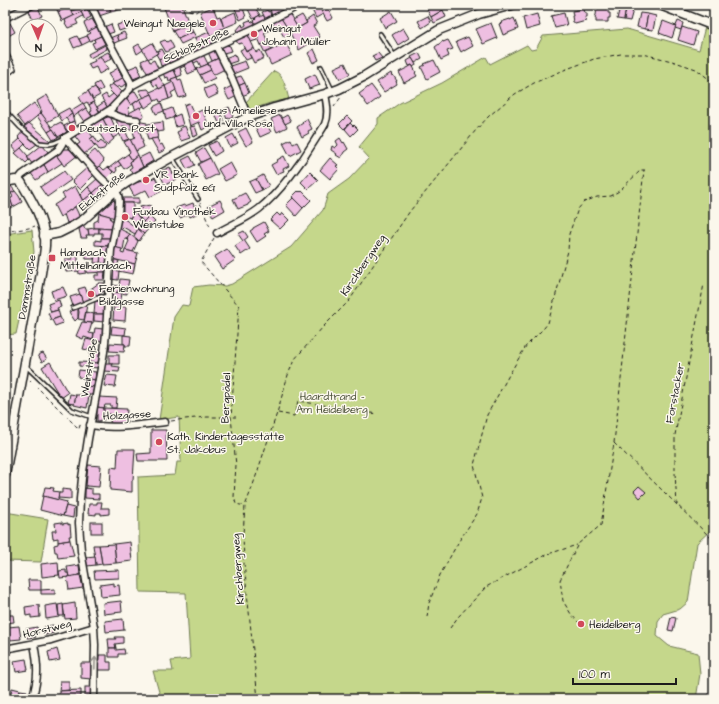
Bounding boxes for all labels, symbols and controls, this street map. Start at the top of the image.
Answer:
place label: Weingut Naegele [124,16,205,32]
north arrow [18,18,58,58]
marker: Weingut Naegele [208,18,218,28]
place label: Weingut Johann Müller [262,21,331,49]
street label: Schloßstraße [161,24,231,66]
marker: Weingut Johann Müller [249,29,259,39]
text: N [35,40,42,55]
place label: Haus Anneliese und Villa Rosa [204,103,277,131]
marker: Haus Anneliese und Villa Rosa [191,111,201,121]
place label: Deutsche Post [80,121,155,136]
marker: Deutsche Post [67,123,77,133]
place label: VR Bank Südpfalz eG [154,167,216,195]
street label: Eichstraße [76,168,129,214]
marker: VR Bank Südpfalz eG [141,175,151,185]
place label: Fuxbau Vinothek Weinstube [133,204,216,232]
marker: Fuxbau Vinothek Weinstube [120,212,130,222]
street label: Kirchbergweg [337,231,390,299]
place label: Hambach, Mittelhambach [60,245,132,273]
marker: Hambach, Mittelhambach [47,253,57,263]
street label: Dammstraße [14,254,40,320]
place label: Ferienwohnung Bildgasse [99,281,175,310]
marker: Ferienwohnung Bildgasse [86,289,96,299]
street label: Weinstraße [77,338,101,398]
street label: Forstacker [662,362,688,424]
street label: Bergpädel [218,372,235,424]
park label: Haardtrand - Am Heidelberg [296,389,368,418]
street label: Holzgasse [102,406,152,425]
place label: Kath. Kindertagesstätte St. Jakobus [167,429,284,457]
marker: Kath. Kindertagesstätte St. Jakobus [154,437,164,447]
street label: Kirchbergweg [228,533,249,605]
street label: Horstweg [21,616,73,643]
place label: Heidelberg [589,617,641,633]
marker: Heidelberg [576,619,586,629]
one-way arrow [92,657,99,670]
scale bar [573,660,676,686]
text: 100 m [579,666,610,683]

